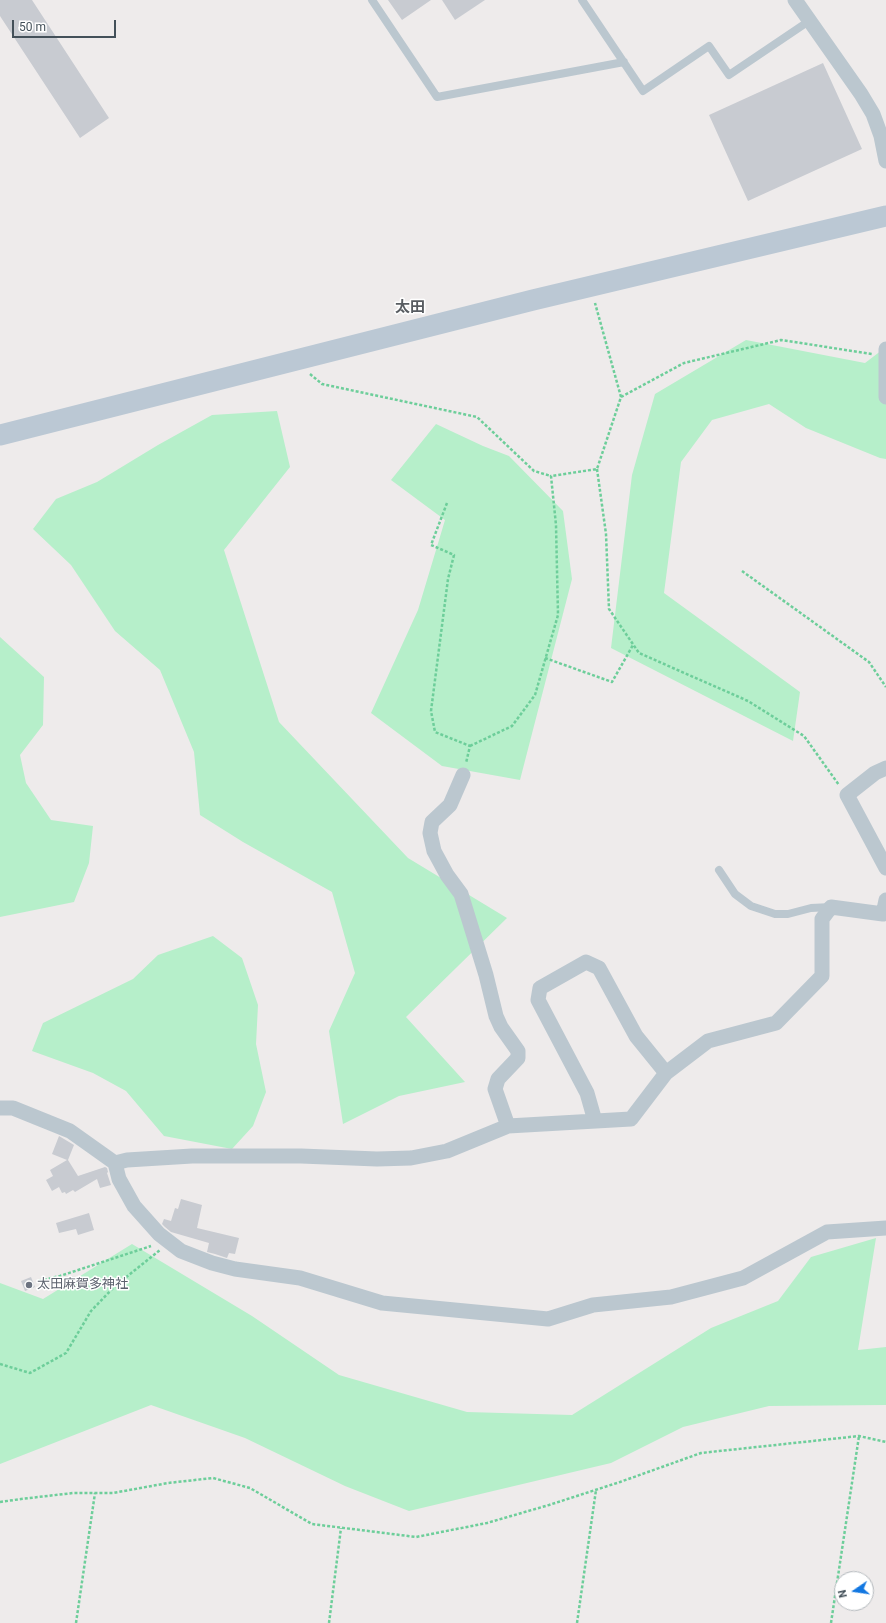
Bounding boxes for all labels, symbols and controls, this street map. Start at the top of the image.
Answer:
scale bar [14,12,118,38]
text: 50 m [19,20,46,34]
district label: 太田 [395,299,425,317]
place label: 太田麻賀多神社 [37,1277,128,1293]
marker: 太田麻賀多神社 [24,1280,34,1290]
north arrow [834,1571,874,1611]
text: N [836,1588,850,1599]

